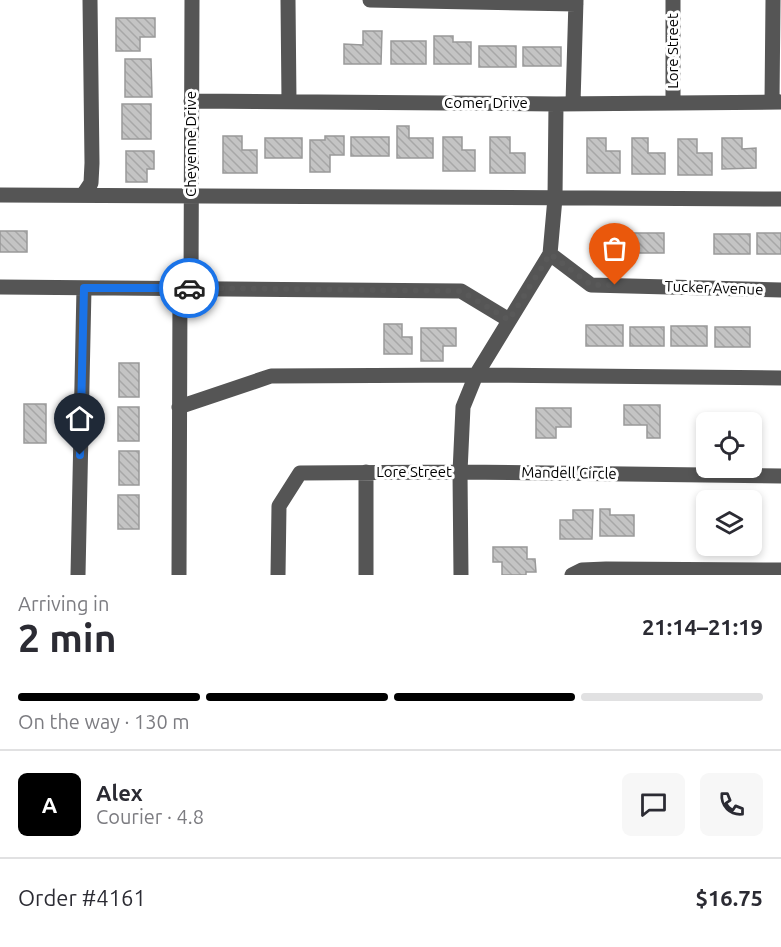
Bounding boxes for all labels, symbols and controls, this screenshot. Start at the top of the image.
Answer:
street label: Lore Street [664,13,681,89]
street label: Cheyenne Drive [182,91,199,197]
street label: Comer Drive [444,94,528,111]
pin [589,223,640,285]
icon: bag [598,232,631,265]
courier [159,258,219,318]
icon: car [173,272,206,305]
street label: Tucker Avenue [664,277,764,298]
pin [54,393,105,455]
icon: home [63,402,96,435]
map controls [696,412,762,556]
button: locate [696,412,762,478]
street label: Lore Street [376,463,452,480]
street label: Mandell Circle [521,463,617,482]
button: layers [696,490,762,556]
text: Arriving in [18,592,109,615]
text: 21:14–21:19 [642,614,763,639]
text: 2 min [18,616,117,659]
text: On the way · 130 m [18,710,190,733]
button: chat [622,773,685,836]
button: phone [700,773,763,836]
text: Alex [96,780,143,805]
text: A [42,792,57,817]
text: Courier · 4.8 [96,805,204,828]
text: Order #4161 [18,885,146,910]
text: $16.75 [696,885,763,910]

